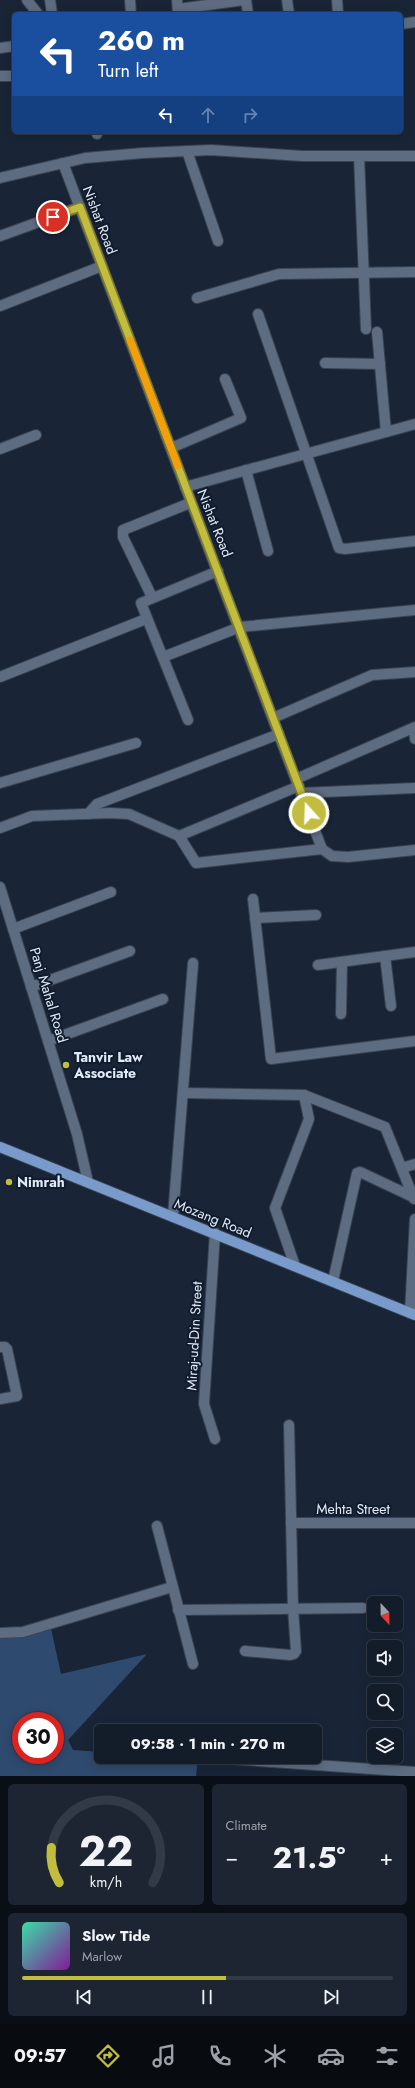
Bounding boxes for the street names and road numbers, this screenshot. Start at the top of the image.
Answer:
street label: Nishat Road [78,183,122,257]
street label: Nishat Road [192,486,238,560]
street label: Panj Mahal Road [25,945,73,1045]
street label: Mozang Road [171,1193,255,1243]
street label: Miraj-ud-Din Street [181,1280,207,1391]
street label: Mehta Street [316,1499,390,1519]

